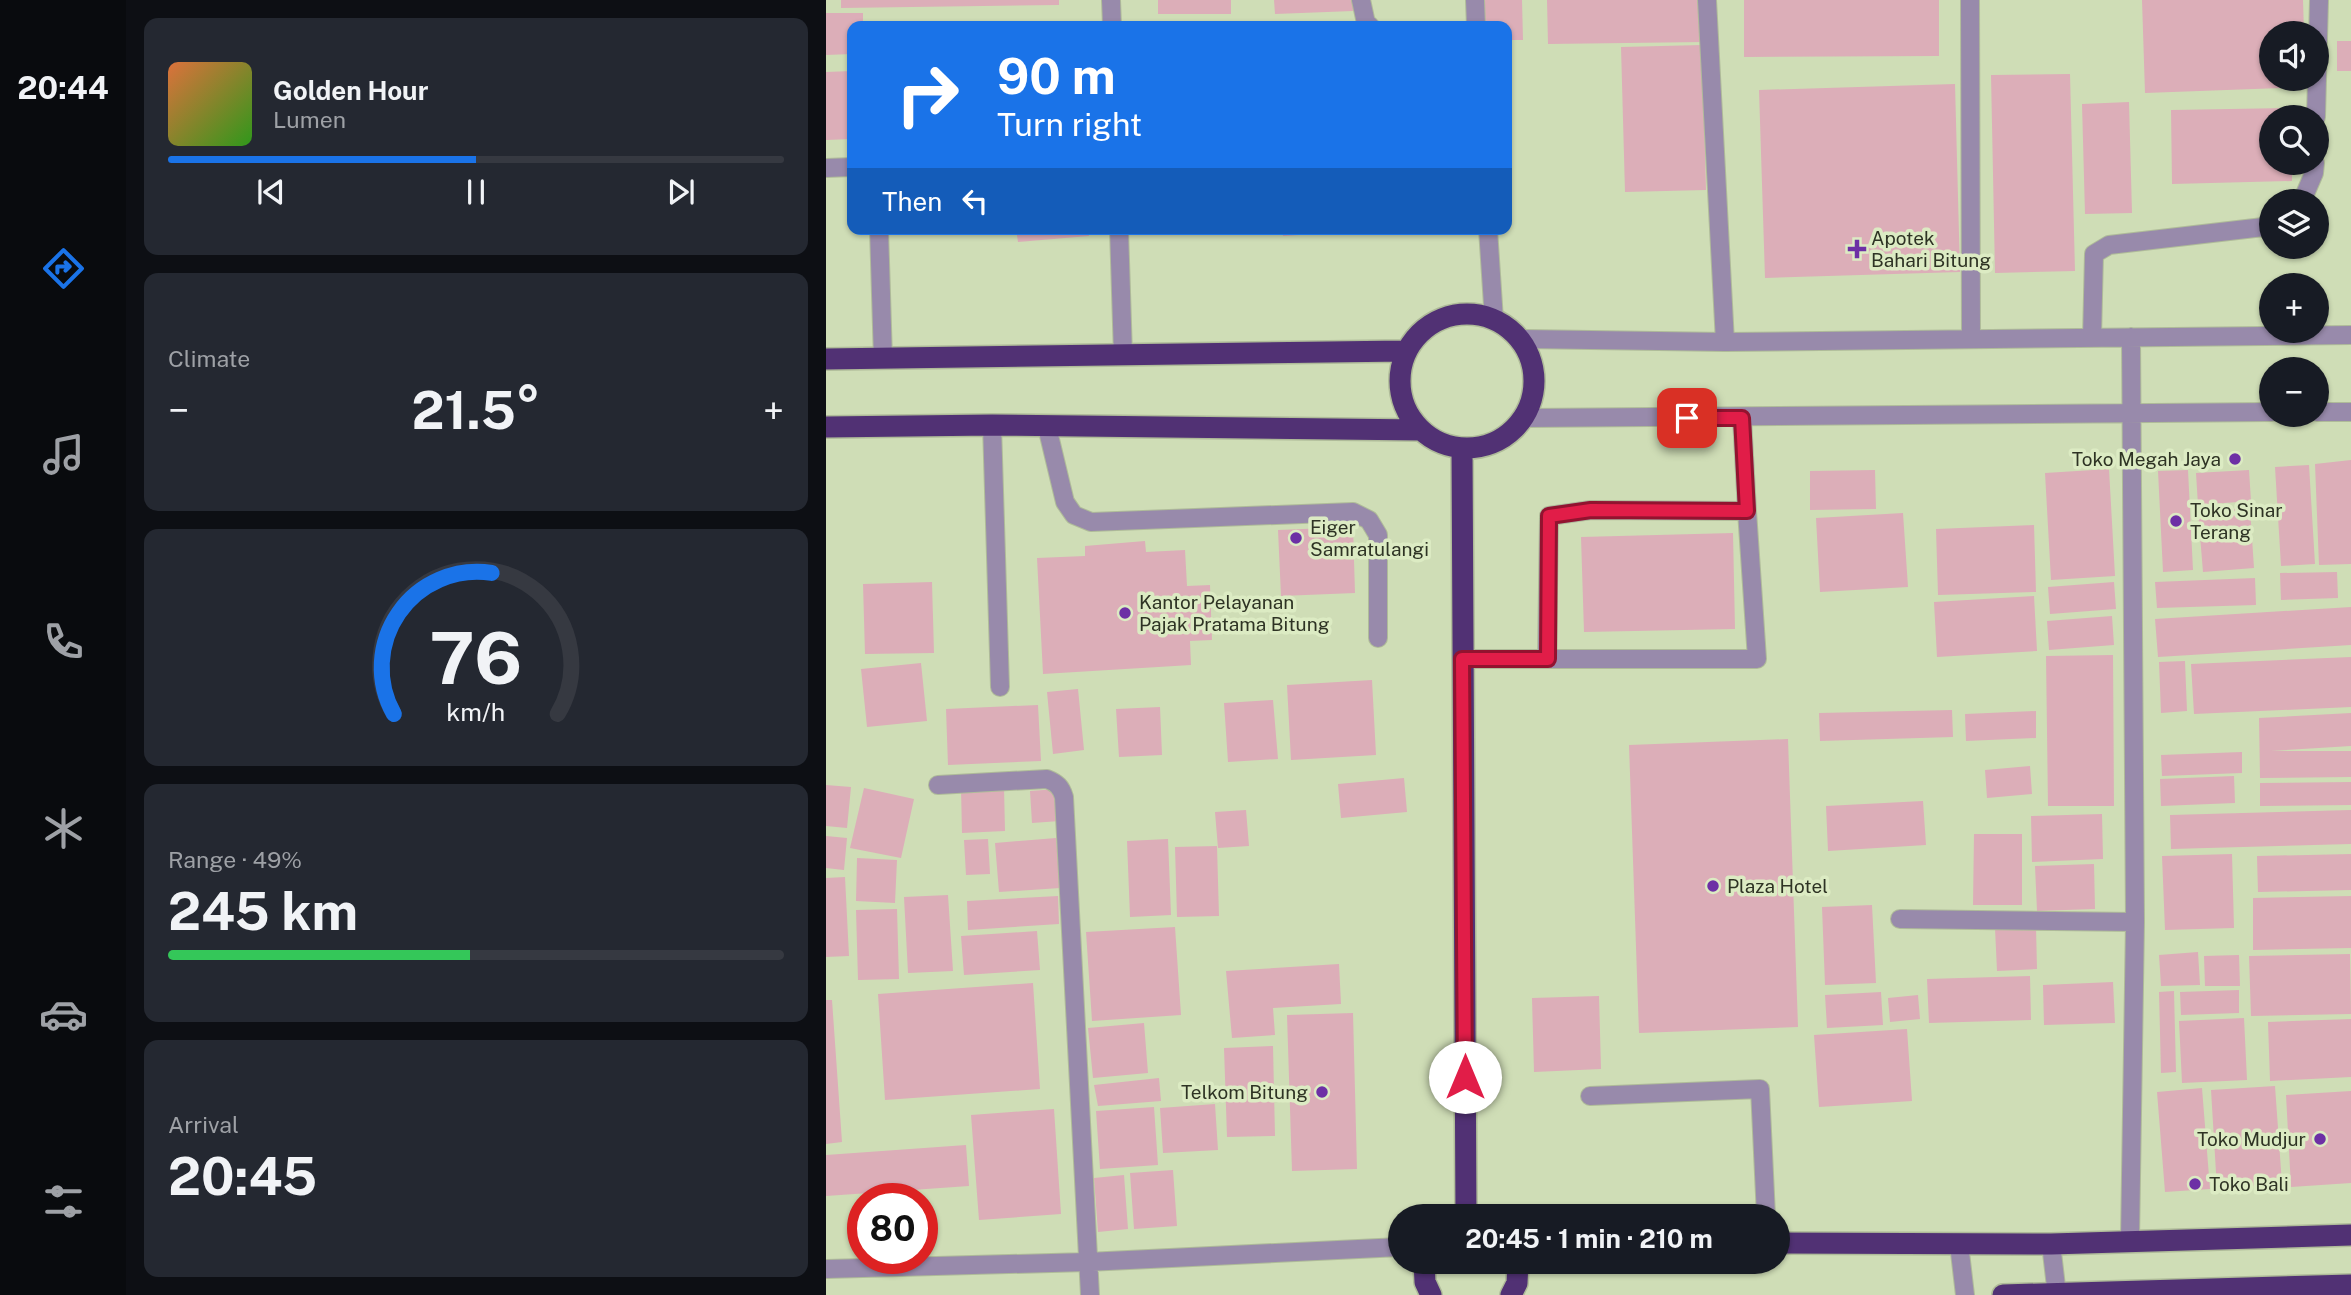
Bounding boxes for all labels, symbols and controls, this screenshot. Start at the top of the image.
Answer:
map controls [2259,21,2329,427]
button: sound [2259,21,2329,91]
text: 90 m [997,47,1116,105]
icon: right [882,49,973,140]
text: 20:44 [17,69,109,106]
text: Golden Hour [273,75,428,106]
button: search [2259,105,2329,175]
text: Lumen [273,106,346,133]
text: Turn right [997,106,1142,143]
icon: previous [252,173,290,211]
icon: pause [457,173,495,211]
icon: next [662,173,700,211]
icon: left [956,182,994,220]
text: Then [882,186,942,217]
button: layers [2259,189,2329,259]
place label: Apotek Bahari Bitung [1871,227,1991,271]
marker: Apotek Bahari Bitung [1849,241,1865,257]
icon: directions [39,244,88,293]
button: + [2259,273,2329,343]
text: Climate [168,345,250,372]
button: − [2259,357,2329,427]
text: 21.5° [411,380,541,441]
text: − [168,388,189,433]
text: + [763,388,784,433]
pin [1657,388,1717,448]
icon: arrive [1668,399,1706,437]
icon: music [39,430,88,479]
place label: Toko Megah Jaya [2072,448,2221,470]
marker: Toko Megah Jaya [2227,451,2243,467]
place label: Toko Sinar Terang [2190,499,2283,543]
marker: Toko Sinar Terang [2168,513,2184,529]
place label: Eiger Samratulangi [1310,516,1429,560]
marker: Eiger Samratulangi [1288,530,1304,546]
place label: Kantor Pelayanan Pajak Pratama Bitung [1139,591,1330,635]
marker: Kantor Pelayanan Pajak Pratama Bitung [1117,605,1133,621]
text: 76 [430,615,522,700]
icon: phone [39,617,88,666]
text: km/h [447,696,505,726]
icon: climate [39,804,88,853]
text: Range · 49% [168,846,302,873]
place label: Plaza Hotel [1727,875,1828,897]
marker: Plaza Hotel [1705,878,1721,894]
text: 245 km [168,881,358,942]
icon: car [39,990,88,1039]
position arrow [1428,1040,1502,1114]
place label: Telkom Bitung [1181,1081,1308,1103]
marker: Telkom Bitung [1314,1084,1330,1100]
text: Arrival [168,1111,239,1138]
place label: Toko Mudjur [2197,1128,2306,1150]
marker: Toko Mudjur [2312,1131,2328,1147]
text: 20:45 [168,1146,317,1207]
place label: Toko Bali [2209,1173,2289,1195]
marker: Toko Bali [2187,1176,2203,1192]
icon: filters [39,1177,88,1226]
speed limit sign: 80 [847,1183,938,1274]
text: 20:45 · 1 min · 210 m [1465,1223,1713,1254]

